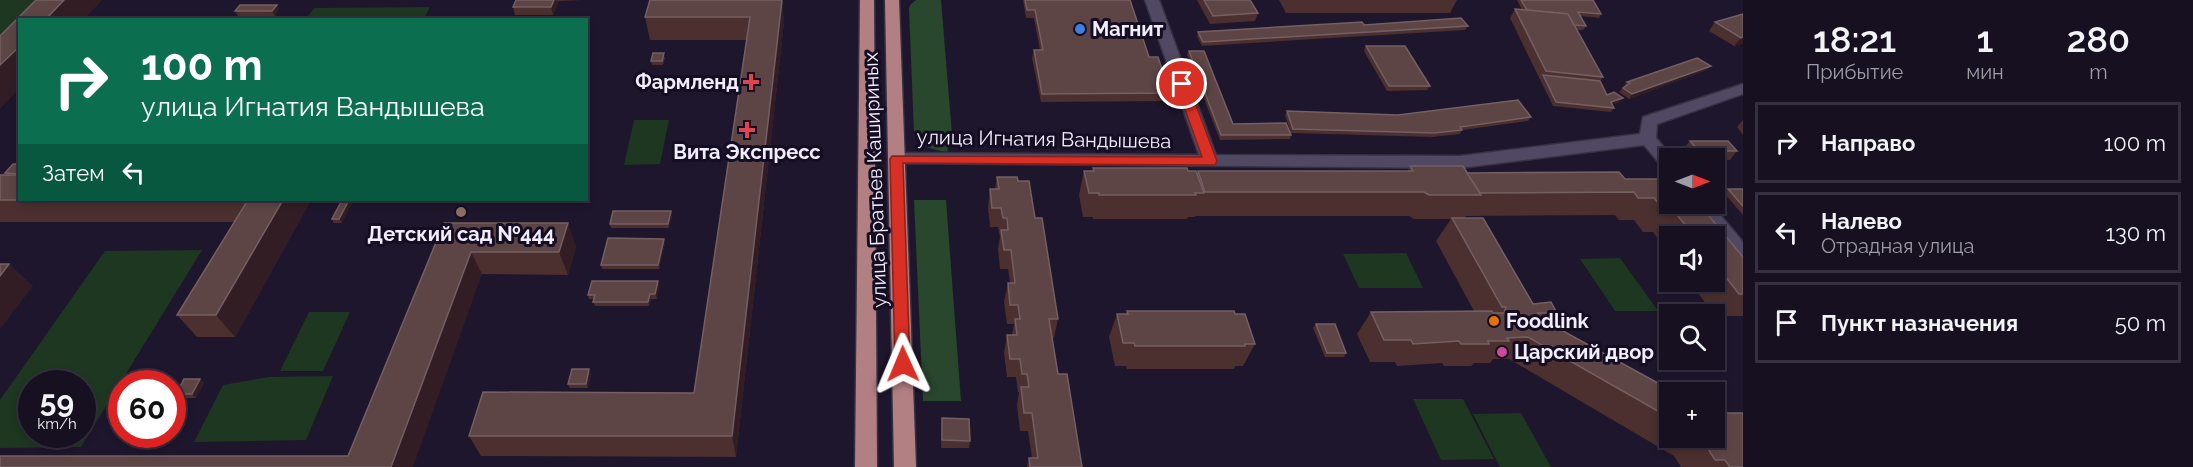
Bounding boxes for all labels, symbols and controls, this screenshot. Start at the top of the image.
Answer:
place label: Магнит [1092,17,1163,41]
text: 18:21 [1813,18,1896,60]
text: 1 [1976,18,1993,60]
text: 280 [2067,18,2130,60]
marker: Магнит [1073,22,1087,36]
text: 100 m [141,41,263,90]
icon: right [42,42,120,120]
street label: улица Братьев Кашириных [859,52,891,308]
pin [1156,58,1207,109]
text: Прибытие [1806,60,1903,84]
text: мин [1966,60,2004,84]
text: m [2089,60,2108,84]
icon: arrive [1165,67,1198,100]
place label: Фармленд [635,70,739,94]
marker: Фармленд [744,75,758,89]
text: улица Игнатия Вандышева [141,91,485,122]
marker: Вита Экспресс [740,123,754,137]
street label: улица Игнатия Вандышева [917,125,1171,153]
icon: right [1770,126,1803,159]
text: Направо [1821,130,1915,156]
text: 100 m [2104,130,2166,156]
place label: Вита Экспресс [673,140,821,164]
north arrow [1659,148,1725,214]
map controls [1659,148,1725,448]
icon: left [117,156,150,189]
text: Затем [42,160,105,186]
marker: Детский сад №444 [454,205,468,219]
text: Налево [1821,208,1902,234]
icon: left [1770,216,1803,249]
text: 130 m [2106,220,2166,246]
place label: Детский сад №444 [367,222,555,246]
button: sound [1659,226,1725,292]
text: Отрадная улица [1821,234,1974,258]
button: search [1659,304,1725,370]
icon: arrive [1770,306,1803,339]
place label: Foodlink [1506,309,1590,333]
text: Пункт назначения [1821,310,2018,336]
text: 50 m [2115,310,2166,336]
marker: Foodlink [1487,314,1501,328]
position arrow [871,332,935,396]
place label: Царский двор [1514,340,1654,364]
marker: Царский двор [1495,345,1509,359]
speed limit sign: 60 [108,370,186,448]
button: + [1659,382,1725,448]
text: 59 [40,384,74,419]
text: km/h [37,415,77,433]

